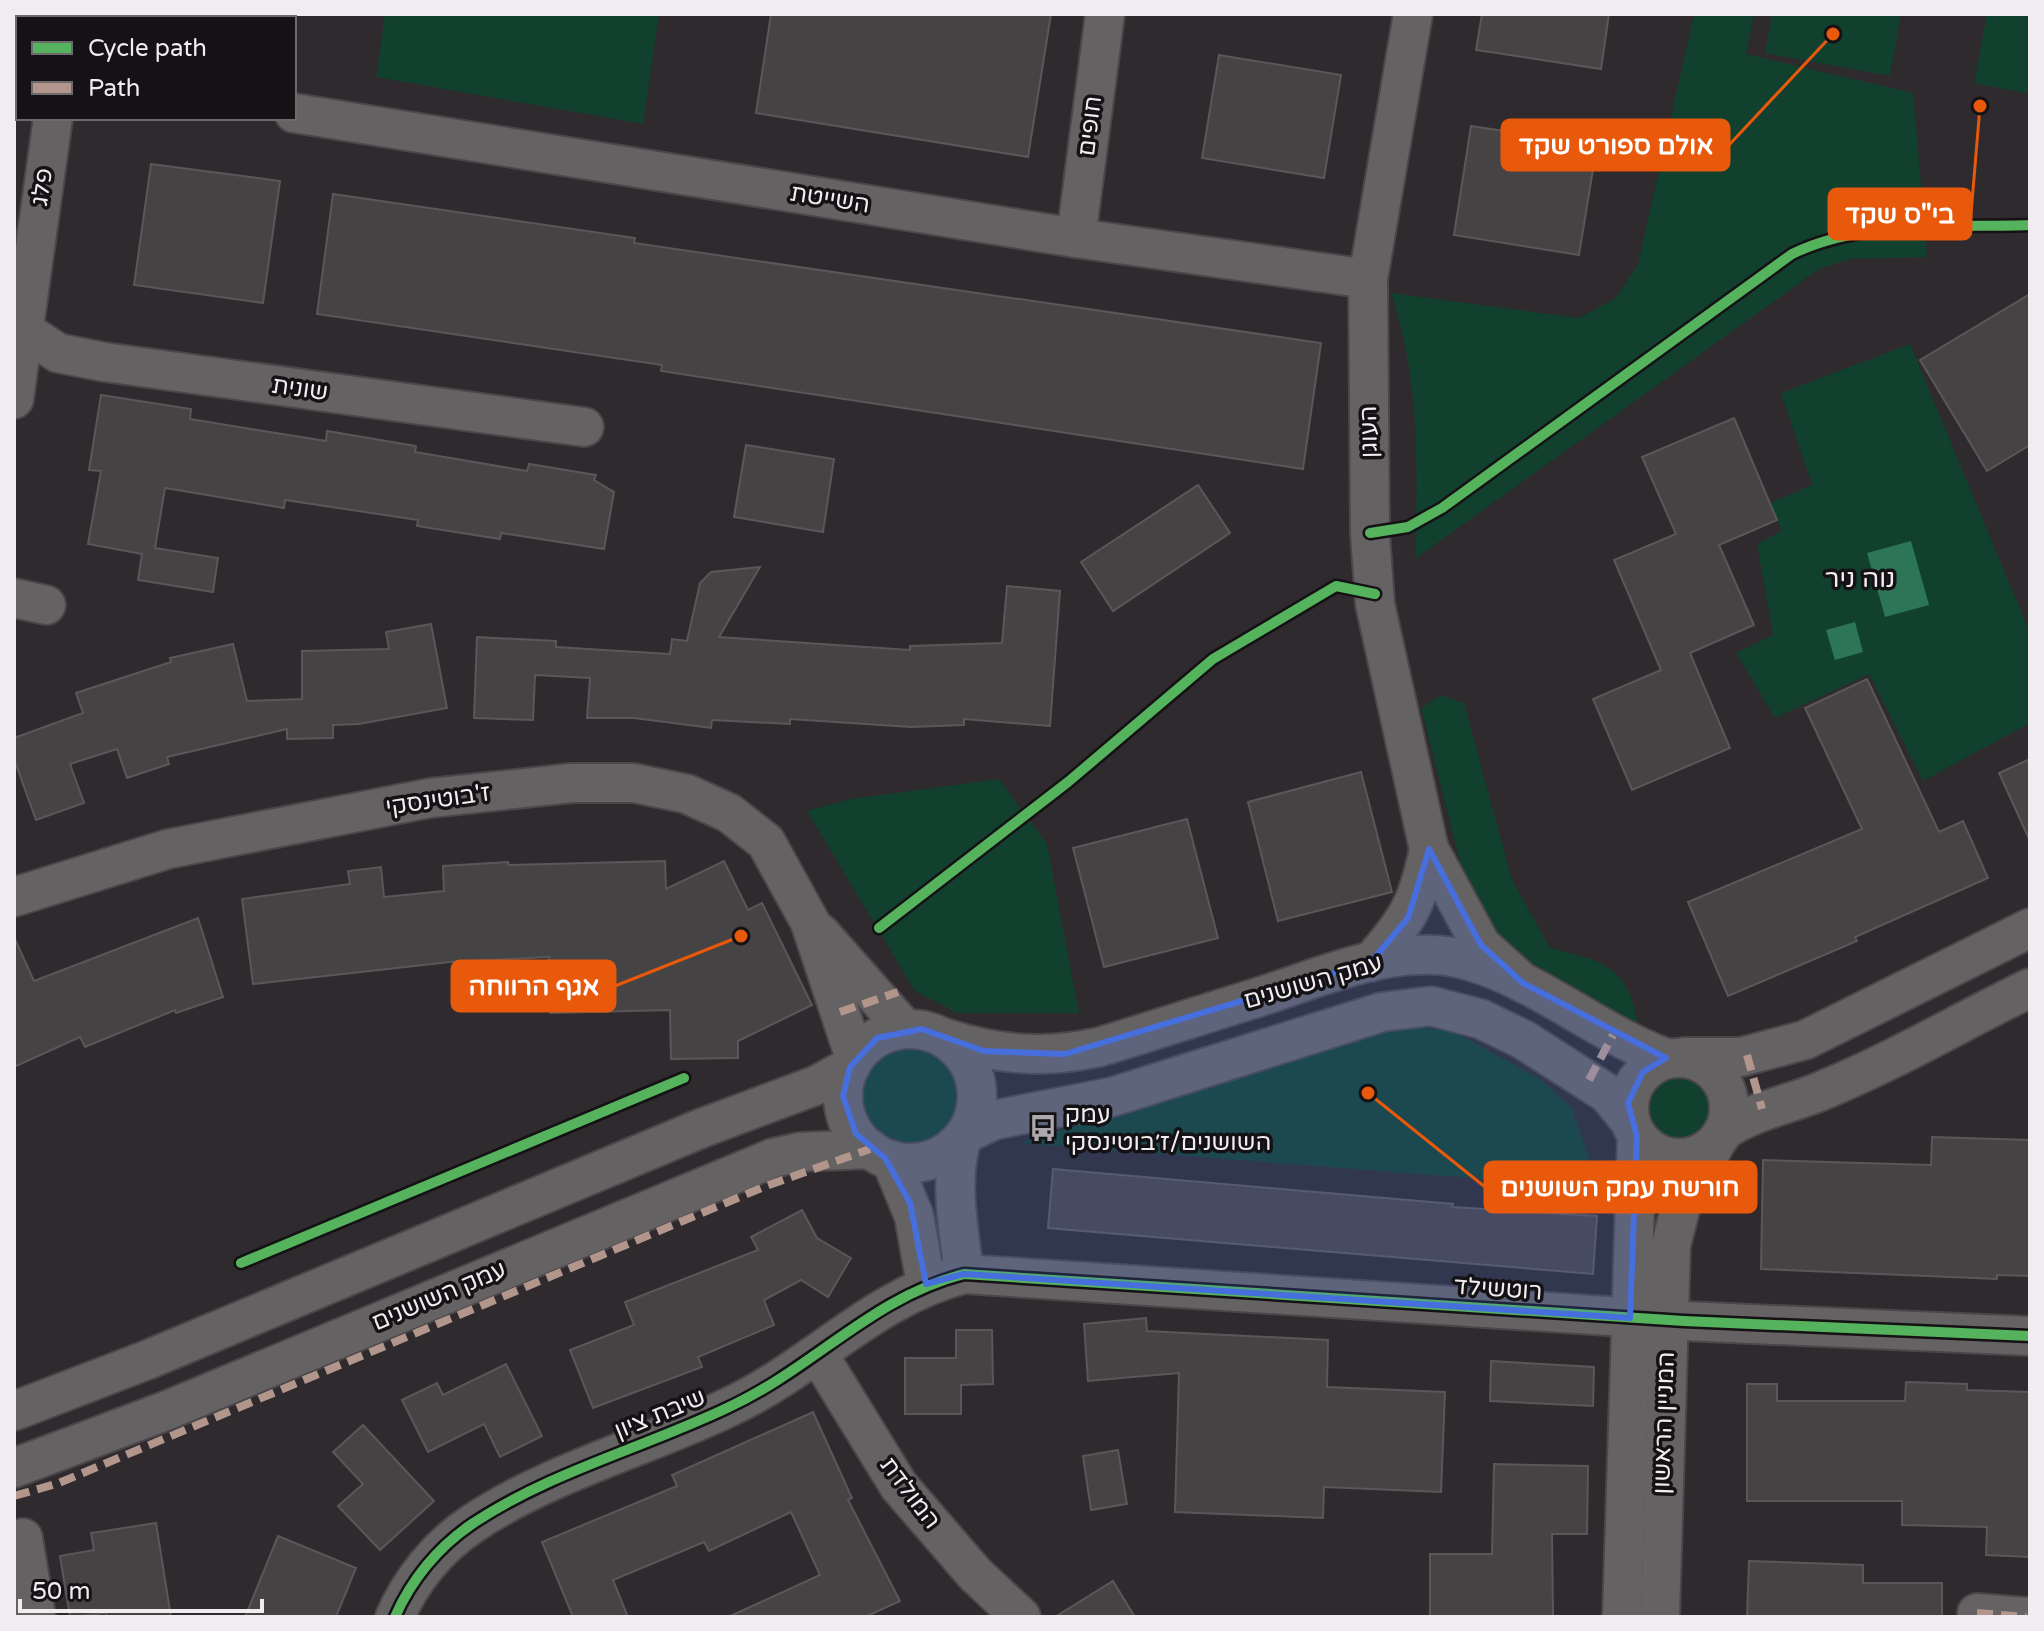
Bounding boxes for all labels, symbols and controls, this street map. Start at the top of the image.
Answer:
legend [16,16,296,120]
text: Cycle path [88,34,207,63]
text: Path [88,74,141,103]
street label: חופים [1072,94,1108,158]
callout: אולם ספורט שקד [1502,120,1729,170]
text: אולם ספורט שקד [1519,130,1713,161]
street label: פלג [25,166,59,208]
street label: השייטת [788,178,872,220]
callout: בי"ס שקד [1829,189,1971,239]
text: בי"ס שקד [1845,199,1955,230]
street label: שונית [270,371,330,407]
street label: העוגן [1354,406,1384,458]
district label: נוה ניר [1825,563,1895,594]
street label: ז'בוטינסקי [384,778,492,822]
street label: עמק השושנים [1240,948,1386,1016]
callout: אגף הרווחה [452,961,615,1011]
text: אגף הרווחה [469,971,599,1002]
place label: עמק השושנים/ז׳בוטינסקי [1065,1100,1271,1157]
bus stop icon: עמק השושנים/ז׳בוטינסקי [1028,1113,1058,1143]
callout: חורשת עמק השושנים [1485,1162,1756,1212]
text: חורשת עמק השושנים [1500,1172,1740,1203]
street label: עמק השושנים [368,1255,510,1337]
street label: רוטשילד [1453,1271,1543,1307]
street label: המניין הראשון [1647,1351,1681,1495]
street label: שיבת ציון [610,1383,710,1445]
street label: המולדת [874,1451,946,1535]
scale bar [20,1563,262,1613]
text: 50 m [32,1577,90,1606]

